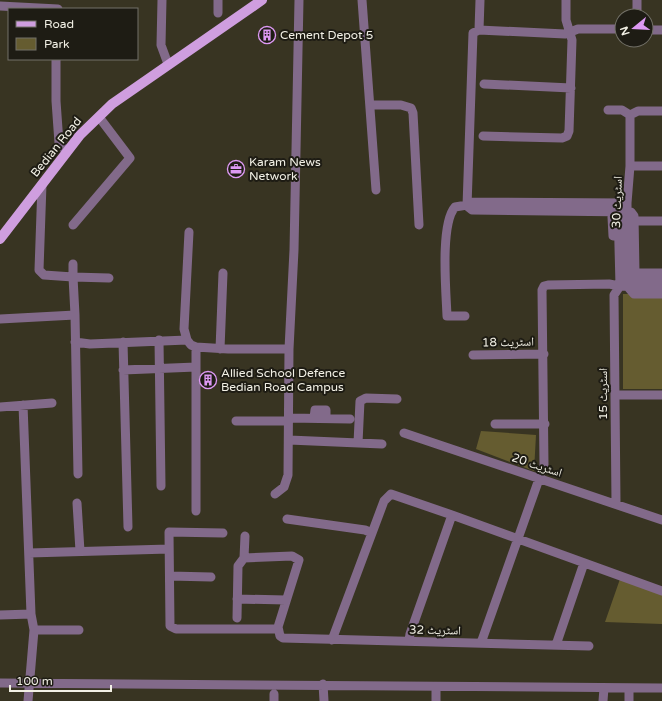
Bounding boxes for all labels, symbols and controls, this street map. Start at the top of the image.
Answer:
legend [8,8,138,60]
north arrow [614,8,654,48]
text: Road [44,17,74,31]
building icon: Cement Depot 5 [257,25,277,45]
text: N [617,25,633,37]
place label: Cement Depot 5 [280,28,373,42]
text: Park [44,37,70,51]
street label: Bedian Road [28,114,84,180]
place label: Karam News Network [249,155,321,183]
office icon: Karam News Network [226,159,246,179]
street label: اسٹریٹ 30 [609,176,625,228]
street label: اسٹریٹ 18 [482,335,534,350]
place label: Allied School Defence Bedian Road Campus [221,366,345,394]
street label: اسٹریٹ 15 [596,368,610,420]
building icon: Allied School Defence Bedian Road Campus [198,370,218,390]
street label: اسٹریٹ 20 [510,450,564,480]
street label: اسٹریٹ 32 [409,623,461,638]
scale bar [10,667,111,693]
text: 100 m [16,674,53,688]

